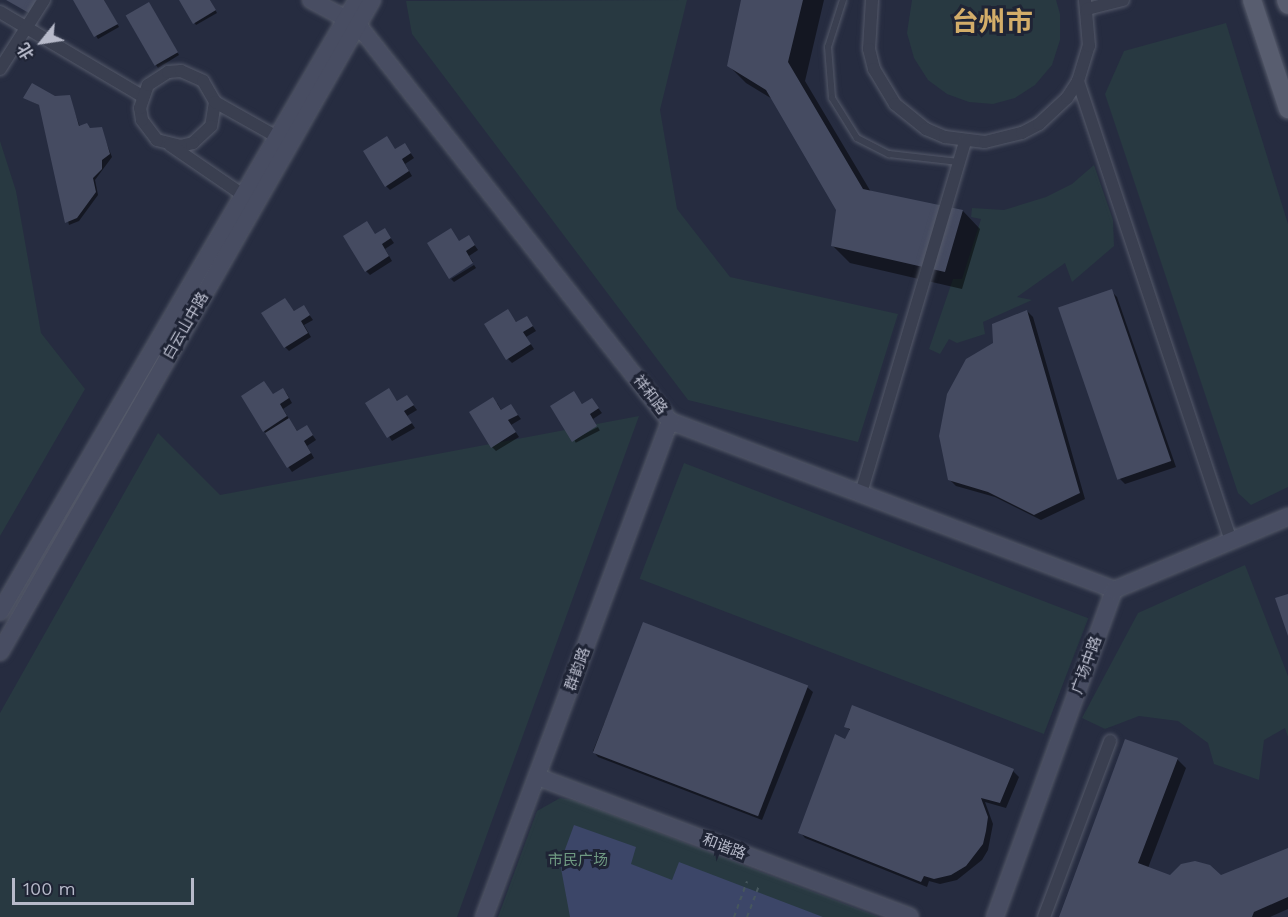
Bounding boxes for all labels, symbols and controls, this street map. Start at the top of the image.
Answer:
district label: 台州市 [952,7,1032,39]
north arrow [12,12,72,72]
text: 北 [14,40,38,63]
street label: 白云山中路 [159,289,213,363]
street label: 祥和路 [629,372,671,418]
street label: 广场中路 [1068,634,1106,696]
street label: 群韵路 [562,645,594,693]
street label: 和谐路 [700,831,748,863]
park label: 市民广场 [548,852,608,870]
scale bar [15,866,196,904]
text: 100 m [23,878,76,899]

